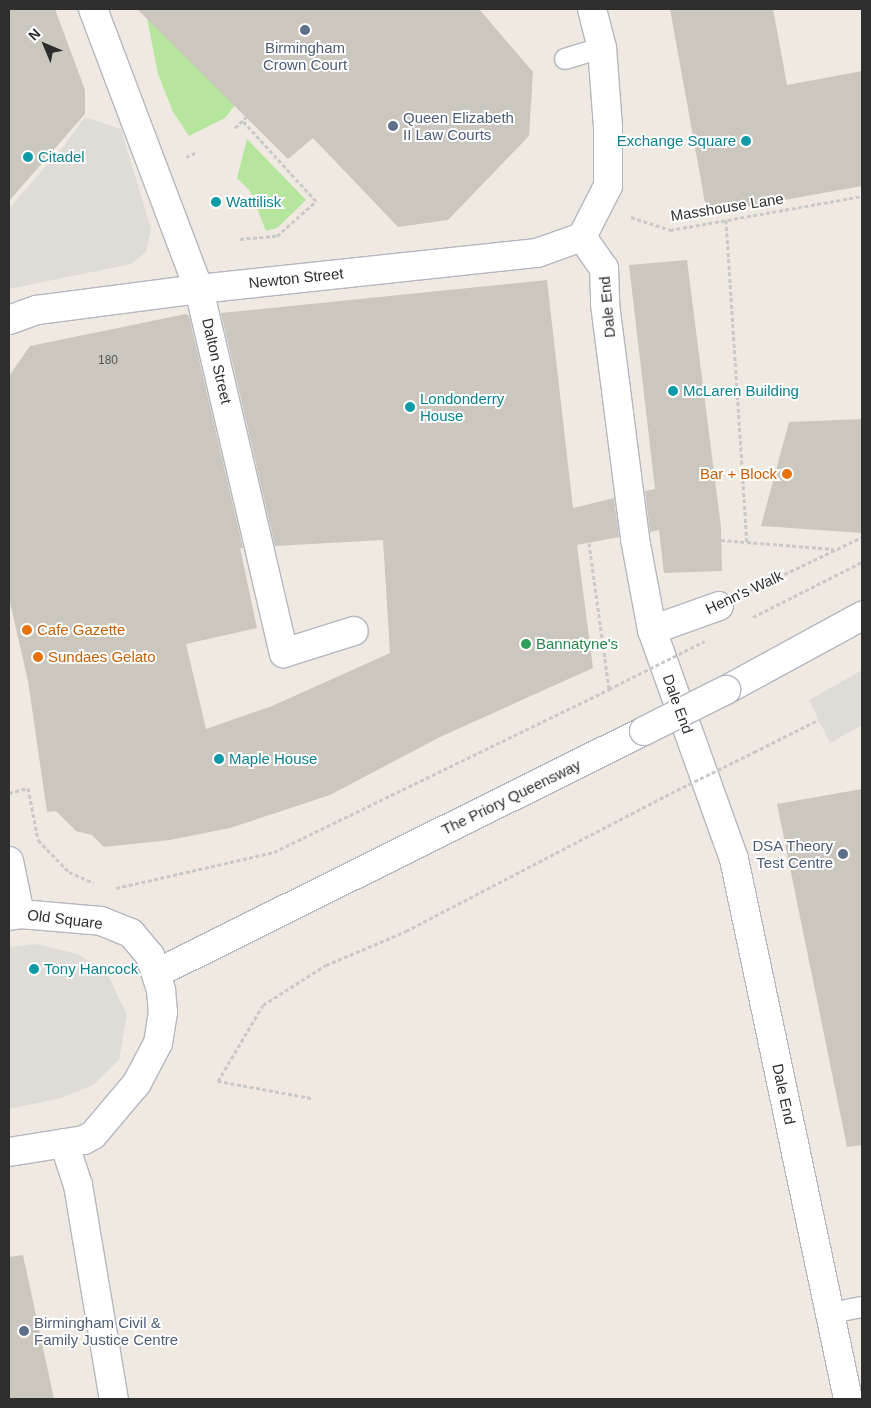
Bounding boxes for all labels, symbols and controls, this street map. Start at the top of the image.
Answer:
north arrow [20,20,70,70]
marker: Birmingham Crown Court [299,24,311,36]
text: N [25,25,44,44]
place label: Birmingham Crown Court [263,38,347,73]
place label: Queen Elizabeth II Law Courts [403,108,514,143]
marker: Queen Elizabeth II Law Courts [387,120,399,132]
place label: Exchange Square [617,132,736,150]
marker: Exchange Square [740,135,752,147]
place label: Citadel [38,148,85,166]
marker: Citadel [22,151,34,163]
street label: Masshouse Lane [669,189,785,225]
place label: Wattilisk [226,193,281,211]
marker: Wattilisk [210,196,222,208]
street label: Newton Street [248,264,344,292]
street label: Dale End [595,275,619,339]
street label: Dalton Street [198,316,236,406]
house number: 180 [98,354,118,368]
place label: McLaren Building [683,382,799,400]
marker: McLaren Building [667,385,679,397]
place label: Londonderry House [420,389,504,424]
marker: Londonderry House [404,401,416,413]
place label: Bar + Block [700,465,777,483]
marker: Bar + Block [781,468,793,480]
street label: Henn's Walk [703,566,785,618]
place label: Cafe Gazette [37,621,125,639]
marker: Cafe Gazette [21,624,33,636]
place label: Bannatyne's [536,635,618,653]
marker: Bannatyne's [520,638,532,650]
place label: Sundaes Gelato [48,648,156,666]
marker: Sundaes Gelato [32,651,44,663]
street label: Dale End [659,672,697,736]
place label: Maple House [229,750,317,768]
marker: Maple House [213,753,225,765]
street label: The Priory Queensway [438,755,584,839]
place label: DSA Theory Test Centre [751,836,833,871]
marker: DSA Theory Test Centre [837,848,849,860]
street label: Old Square [26,905,104,933]
place label: Tony Hancock [44,960,138,978]
marker: Tony Hancock [28,963,40,975]
street label: Dale End [769,1062,799,1126]
place label: Birmingham Civil & Family Justice Centre [34,1313,178,1348]
marker: Birmingham Civil & Family Justice Centre [18,1325,30,1337]

